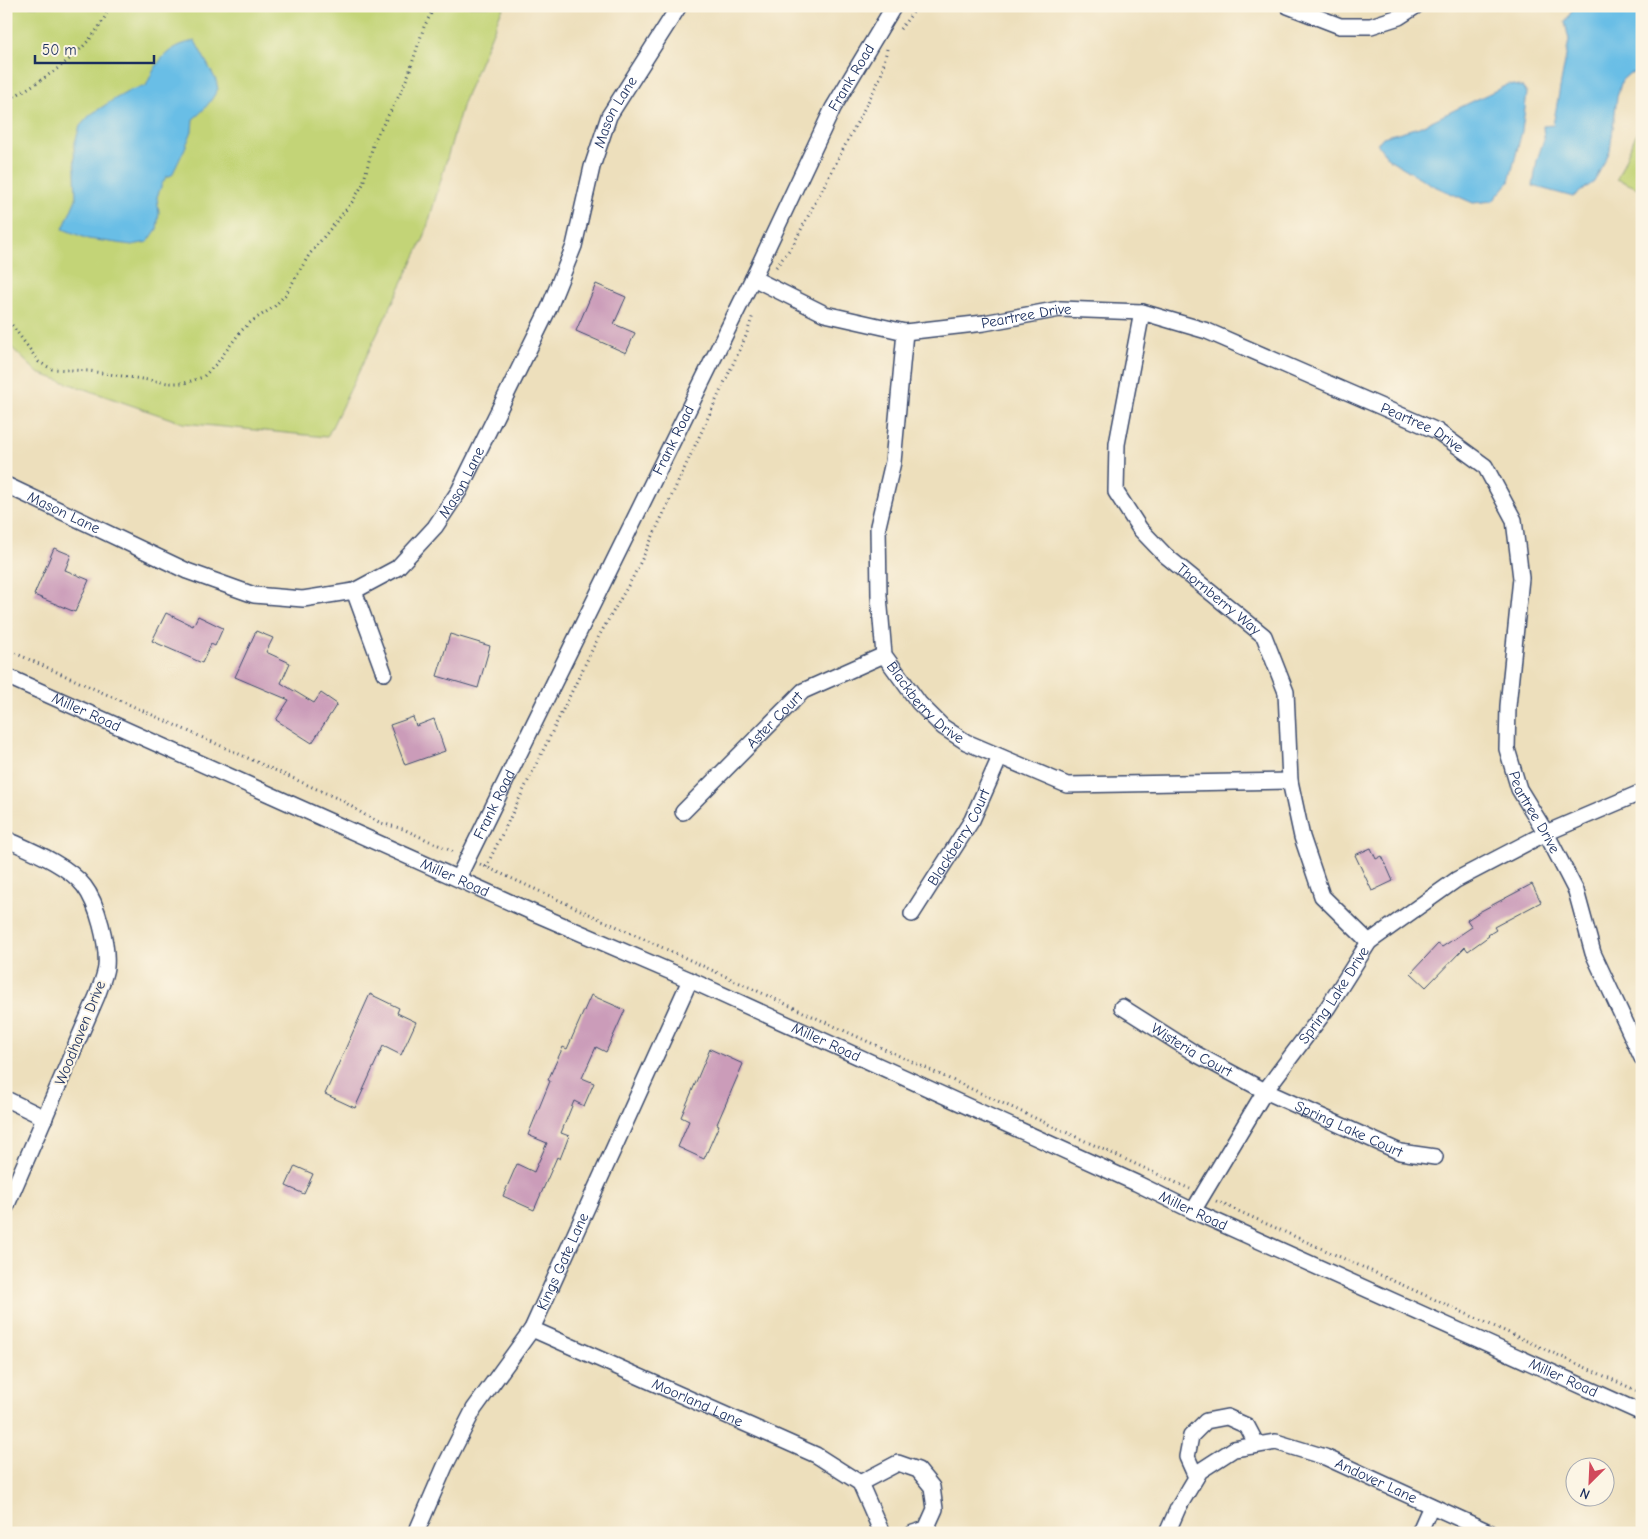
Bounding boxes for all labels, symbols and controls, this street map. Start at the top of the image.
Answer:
scale bar [35,32,154,64]
text: 50 m [42,41,77,59]
street label: Frank Road [824,41,878,114]
street label: Mason Lane [590,72,641,150]
street label: Peartree Drive [980,300,1072,332]
street label: Peartree Drive [1378,399,1468,457]
street label: Frank Road [649,402,698,478]
street label: Mason Lane [435,444,488,521]
street label: Mason Lane [24,487,104,538]
street label: Thornberry Way [1173,559,1265,639]
street label: Blackberry Drive [883,658,968,748]
street label: Aster Court [743,687,807,752]
street label: Miller Road [49,689,123,735]
street label: Frank Road [470,767,519,842]
street label: Peartree Drive [1505,769,1564,857]
street label: Blackberry Court [923,785,994,889]
street label: Miller Road [418,854,492,901]
street label: Spring Lake Drive [1295,943,1373,1047]
street label: Woodhaven Drive [51,978,109,1088]
street label: Miller Road [789,1019,863,1065]
street label: Wisteria Court [1148,1019,1236,1081]
street label: Spring Lake Court [1292,1097,1406,1161]
street label: Miller Road [1156,1187,1230,1234]
street label: Kings Gate Lane [533,1209,593,1313]
street label: Miller Road [1526,1354,1600,1401]
street label: Moorland Lane [649,1374,746,1431]
street label: Andover Lane [1332,1454,1420,1507]
north arrow [1566,1456,1616,1506]
text: N [1577,1484,1593,1503]

